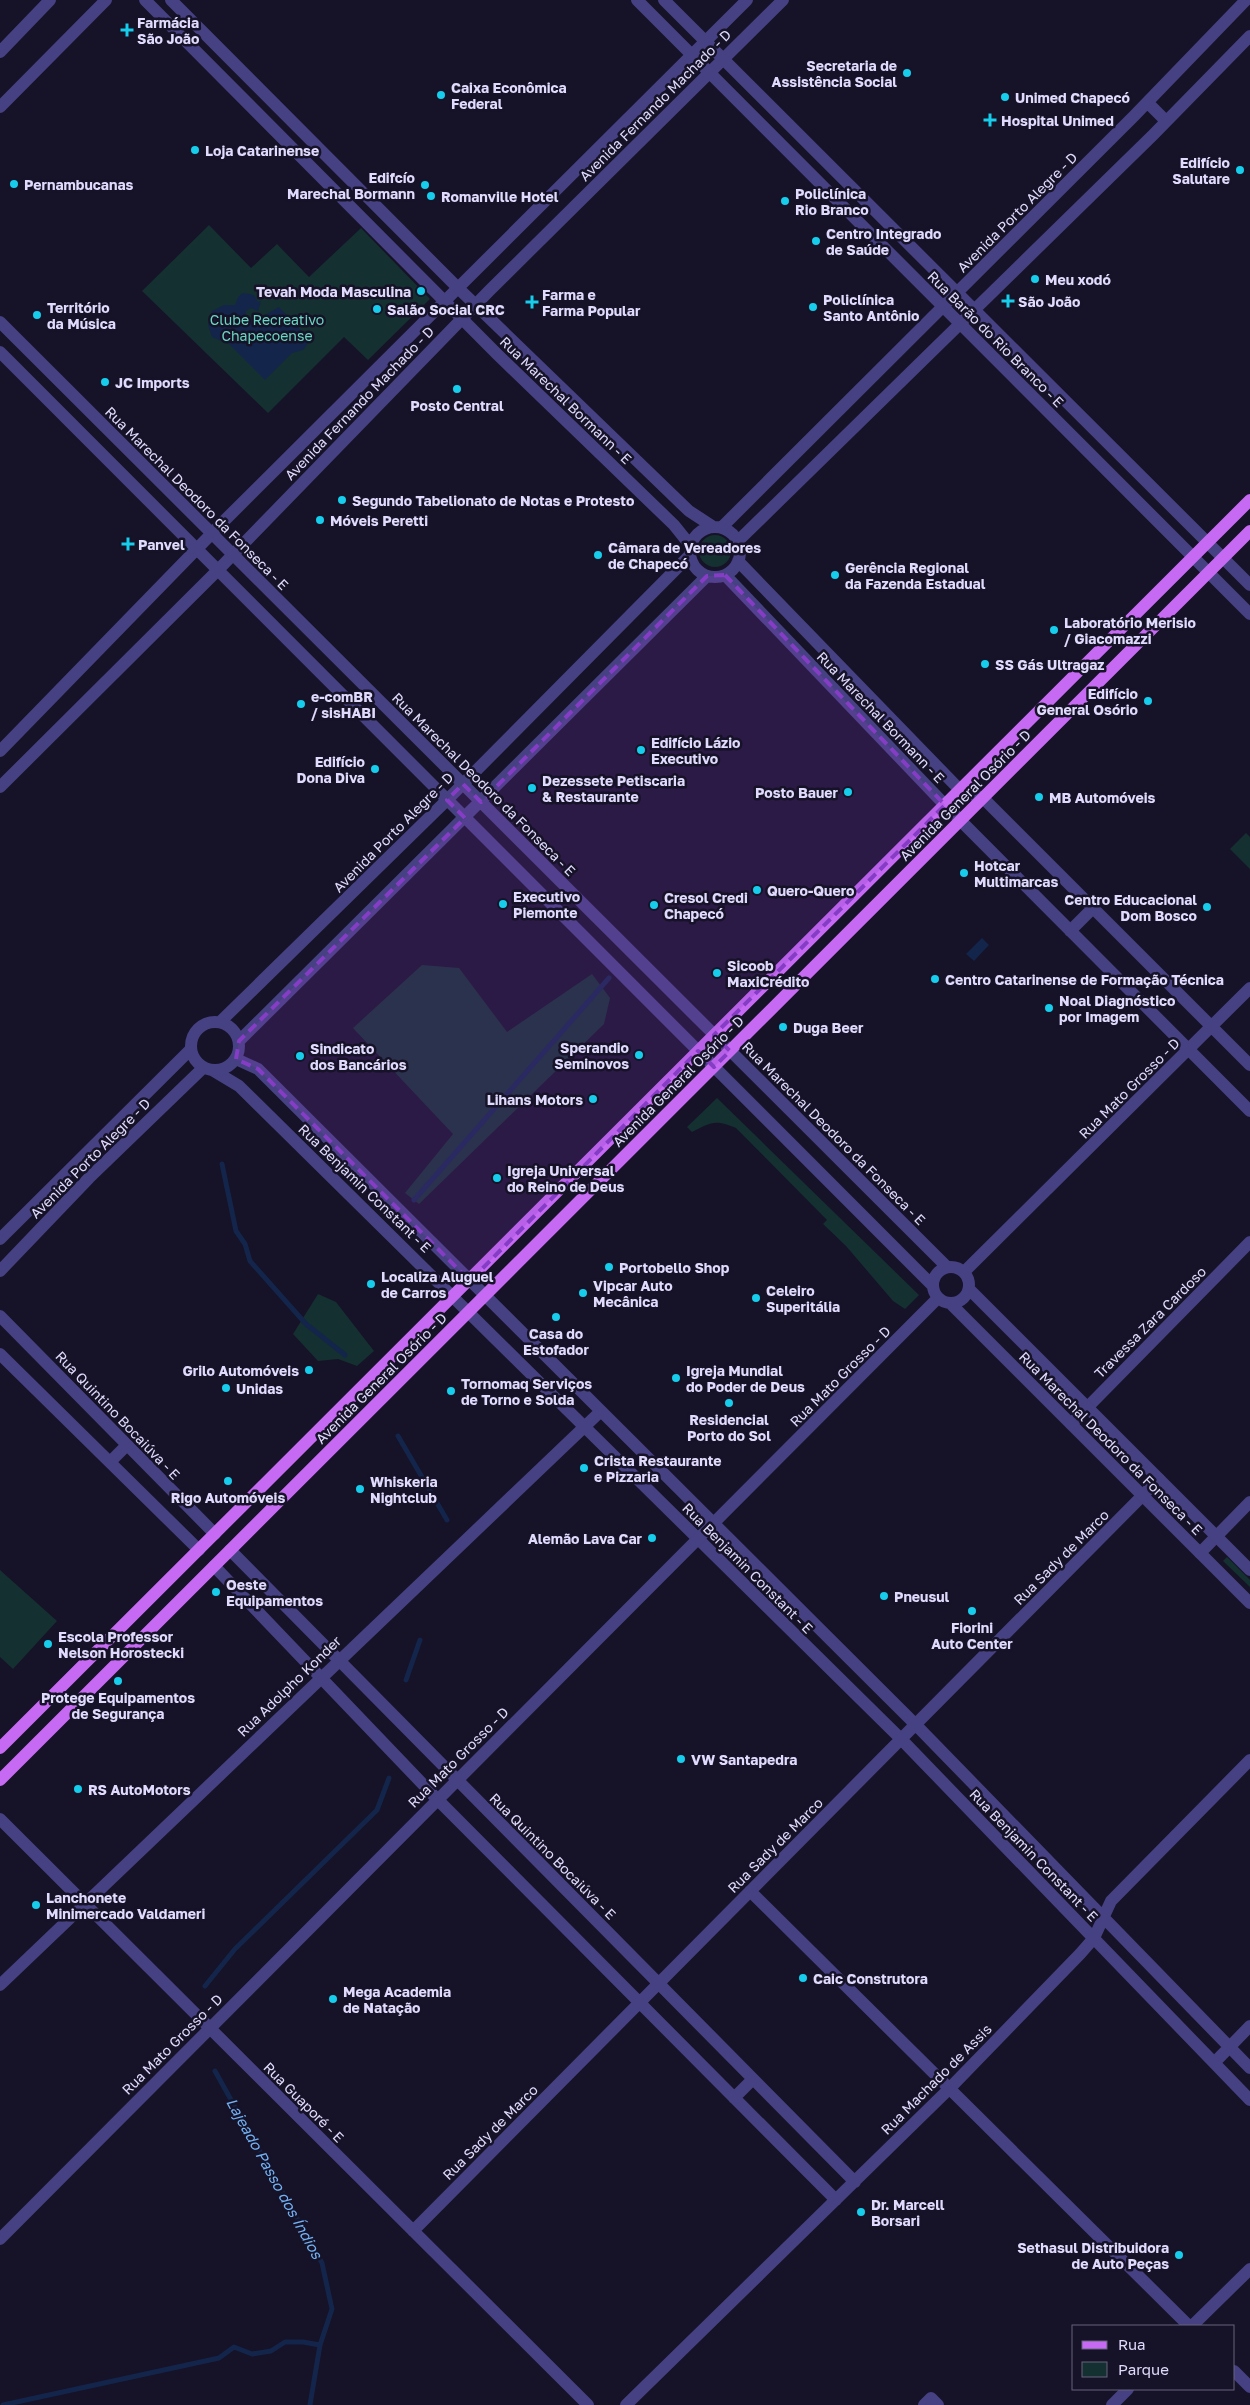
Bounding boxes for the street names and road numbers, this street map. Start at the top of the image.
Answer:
street label: Avenida Fernando Machado - D [576,26,734,184]
street label: Avenida Porto Alegre - D [953,148,1081,276]
street label: Rua Barão do Rio Branco - E [924,267,1068,411]
street label: Avenida Fernando Machado - D [281,323,437,483]
street label: Rua Marechal Bormann - E [497,333,635,467]
street label: Rua Marechal Deodoro da Fonseca - E [102,403,292,593]
street label: Rua Marechal Bormann - E [814,648,948,786]
street label: Rua Marechal Deodoro da Fonseca - E [389,689,579,879]
street label: Avenida General Osório - D [896,726,1034,864]
street label: Avenida Porto Alegre - D [329,768,457,896]
street label: Avenida General Osório - D [609,1012,747,1150]
street label: Rua Mato Grosso - D [1075,1034,1183,1142]
street label: Rua Marechal Deodoro da Fonseca - E [739,1038,929,1228]
street label: Avenida Porto Alegre - D [26,1094,154,1222]
street label: Rua Benjamin Constant - E [295,1120,435,1256]
street label: Travessa Zara Cardoso [1091,1263,1209,1381]
street label: Avenida General Osório - D [312,1309,450,1447]
street label: Rua Mato Grosso - D [786,1322,894,1430]
street label: Rua Quintino Bocaiúva - E [52,1347,184,1483]
street label: Rua Marechal Deodoro da Fonseca - E [1016,1348,1206,1538]
street label: Rua Benjamin Constant - E [679,1499,817,1637]
street label: Rua Sady de Marco [1010,1506,1112,1608]
street label: Rua Adolpho Konder [234,1632,345,1740]
street label: Rua Mato Grosso - D [404,1703,512,1811]
street label: Rua Benjamin Constant - E [966,1785,1102,1925]
street label: Rua Quintino Bocaiúva - E [486,1789,620,1923]
street label: Rua Sady de Marco [724,1794,826,1896]
street label: Rua Mato Grosso - D [118,1990,226,2098]
street label: Rua Machado de Assis [877,2020,995,2138]
street label: Rua Guaporé - E [260,2058,348,2146]
street label: Rua Sady de Marco [439,2081,541,2183]

